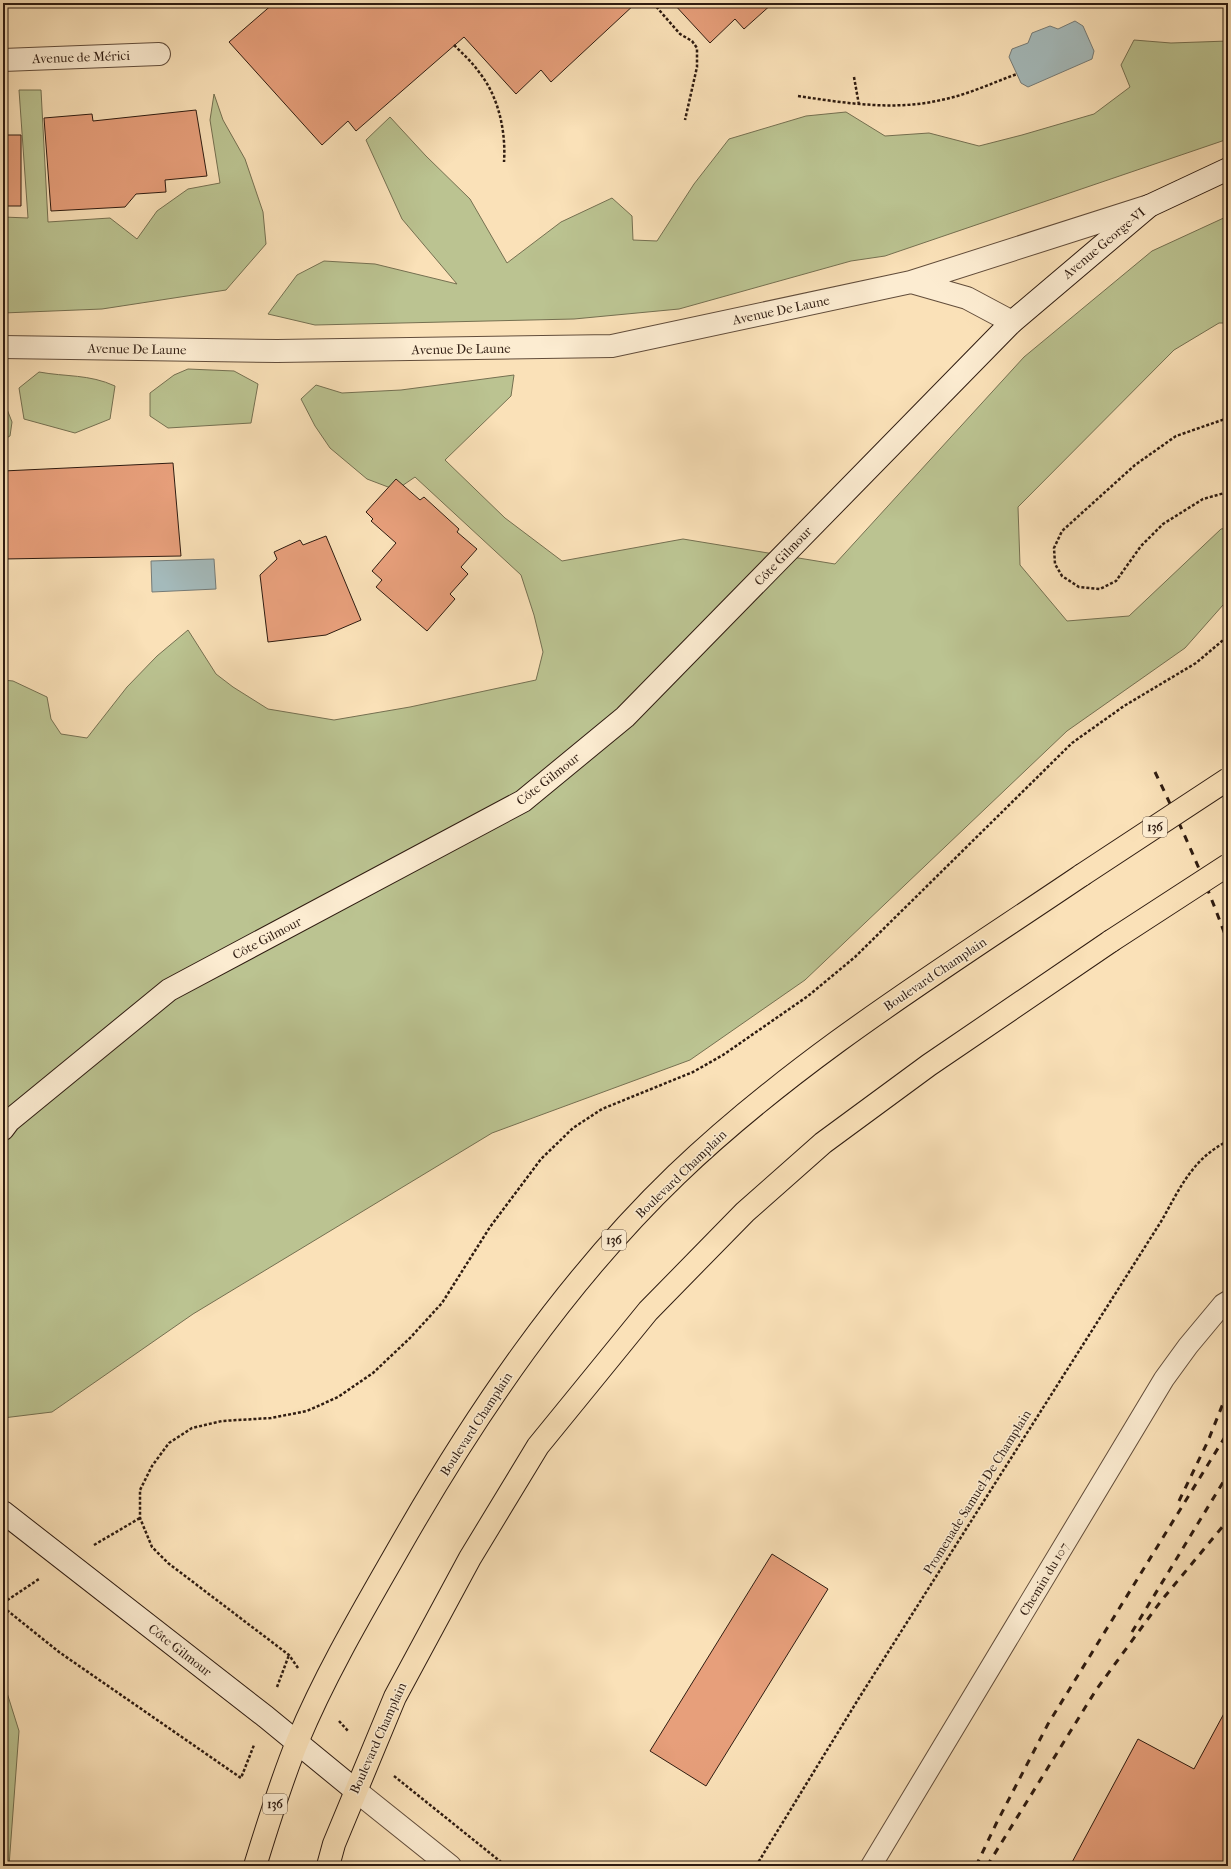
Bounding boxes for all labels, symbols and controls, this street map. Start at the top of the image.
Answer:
street label: Avenue de Mérici [31,48,130,66]
street label: Avenue George-VI [1059,204,1148,282]
street label: Avenue De Laune [730,292,832,328]
street label: Avenue De Laune [86,341,187,357]
street label: Avenue De Laune [410,341,511,357]
street label: Côte Gilmour [751,523,815,589]
street label: Côte Gilmour [513,749,583,808]
road number: 136 [1143,817,1167,837]
street label: Côte Gilmour [230,913,304,962]
street label: Boulevard Champlain [881,934,990,1014]
street label: Boulevard Champlain [632,1126,730,1221]
road number: 136 [602,1230,626,1250]
street label: Boulevard Champlain [437,1369,515,1479]
street label: Promenade Samuel-De Champlain [920,1407,1034,1577]
street label: Chemin du 107 [1016,1540,1072,1618]
street label: Côte Gilmour [145,1621,215,1680]
street label: Boulevard Champlain [347,1679,410,1796]
road number: 136 [263,1794,287,1814]

